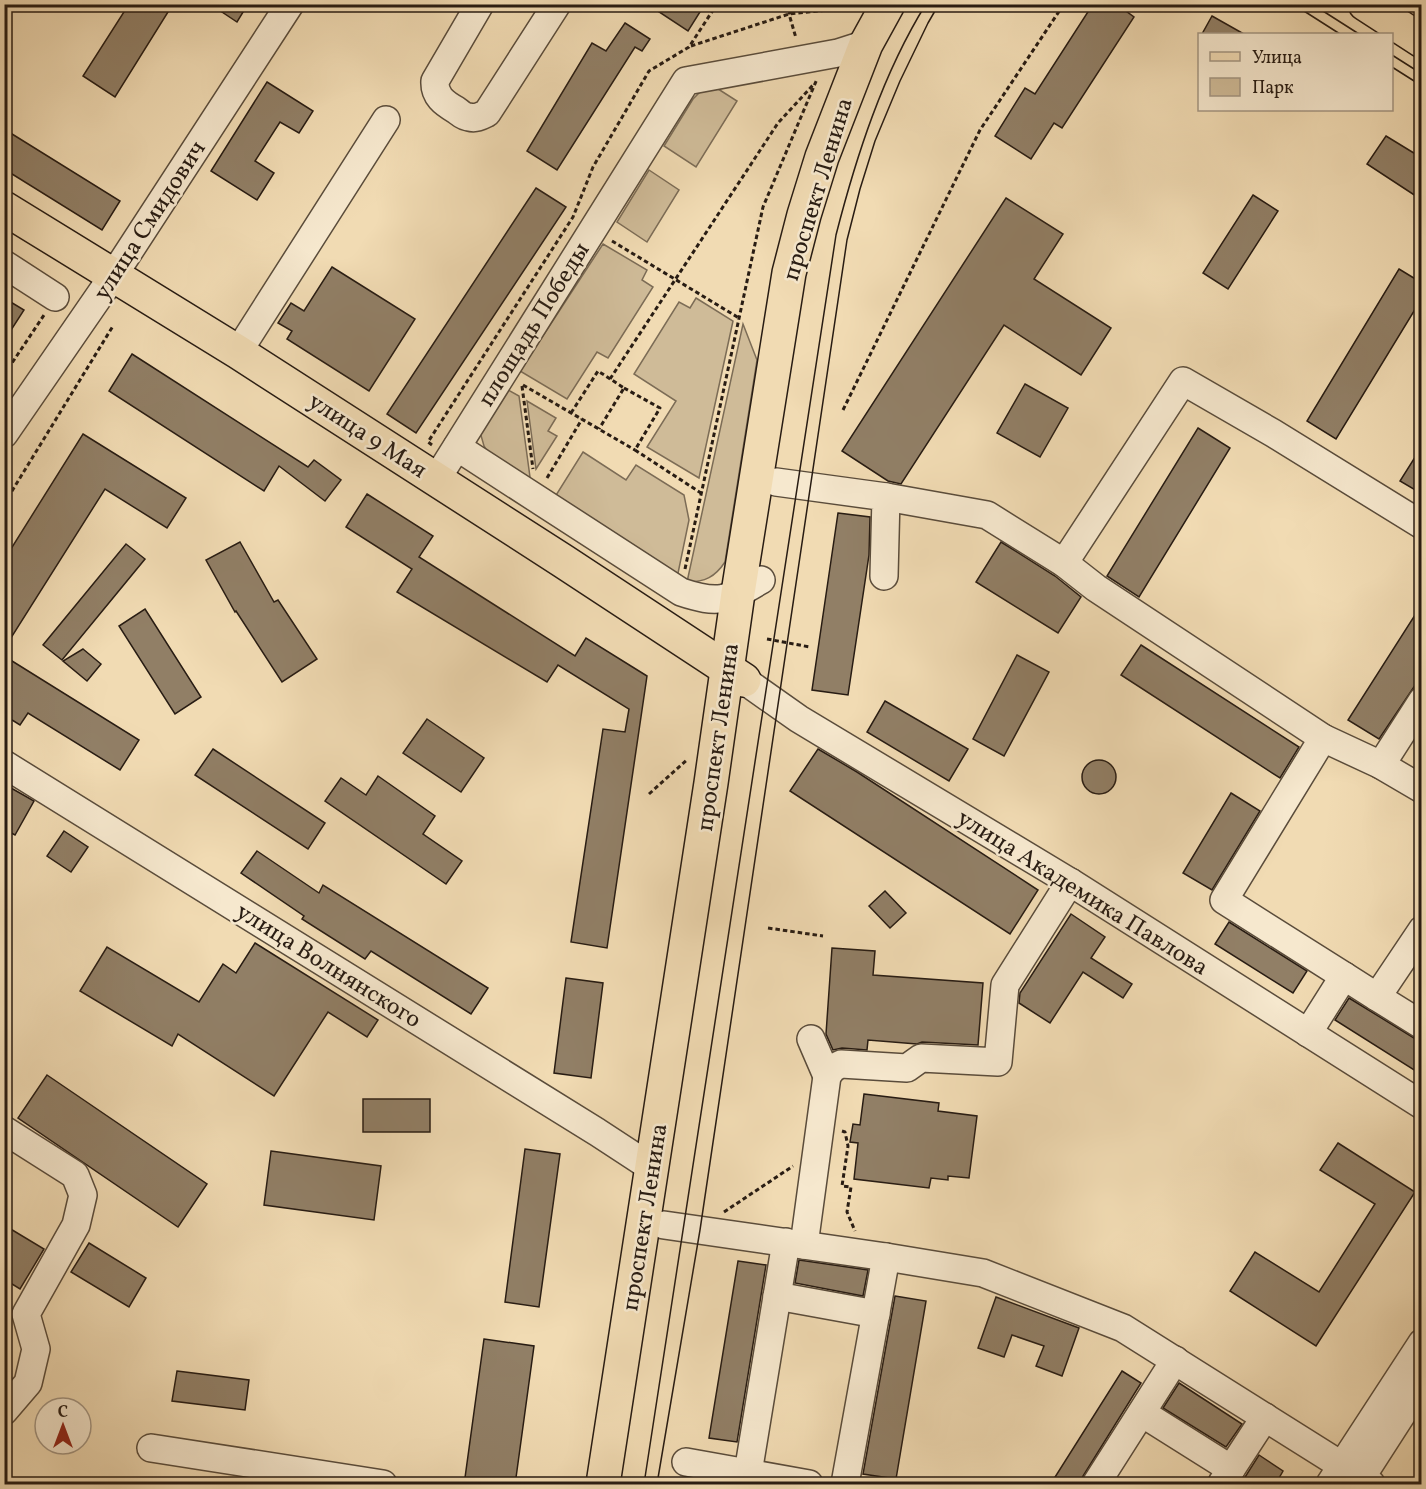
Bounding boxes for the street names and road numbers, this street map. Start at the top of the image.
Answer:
street label: проспект Ленина [775,94,863,285]
street label: улица Смидович [86,135,215,308]
street label: площадь Победы [470,236,599,414]
street label: улица 9 Мая [301,385,433,488]
street label: проспект Ленина [689,641,749,834]
street label: улица Академика Павлова [950,802,1214,985]
street label: улица Волнянского [229,896,427,1038]
street label: проспект Ленина [614,1121,678,1314]

